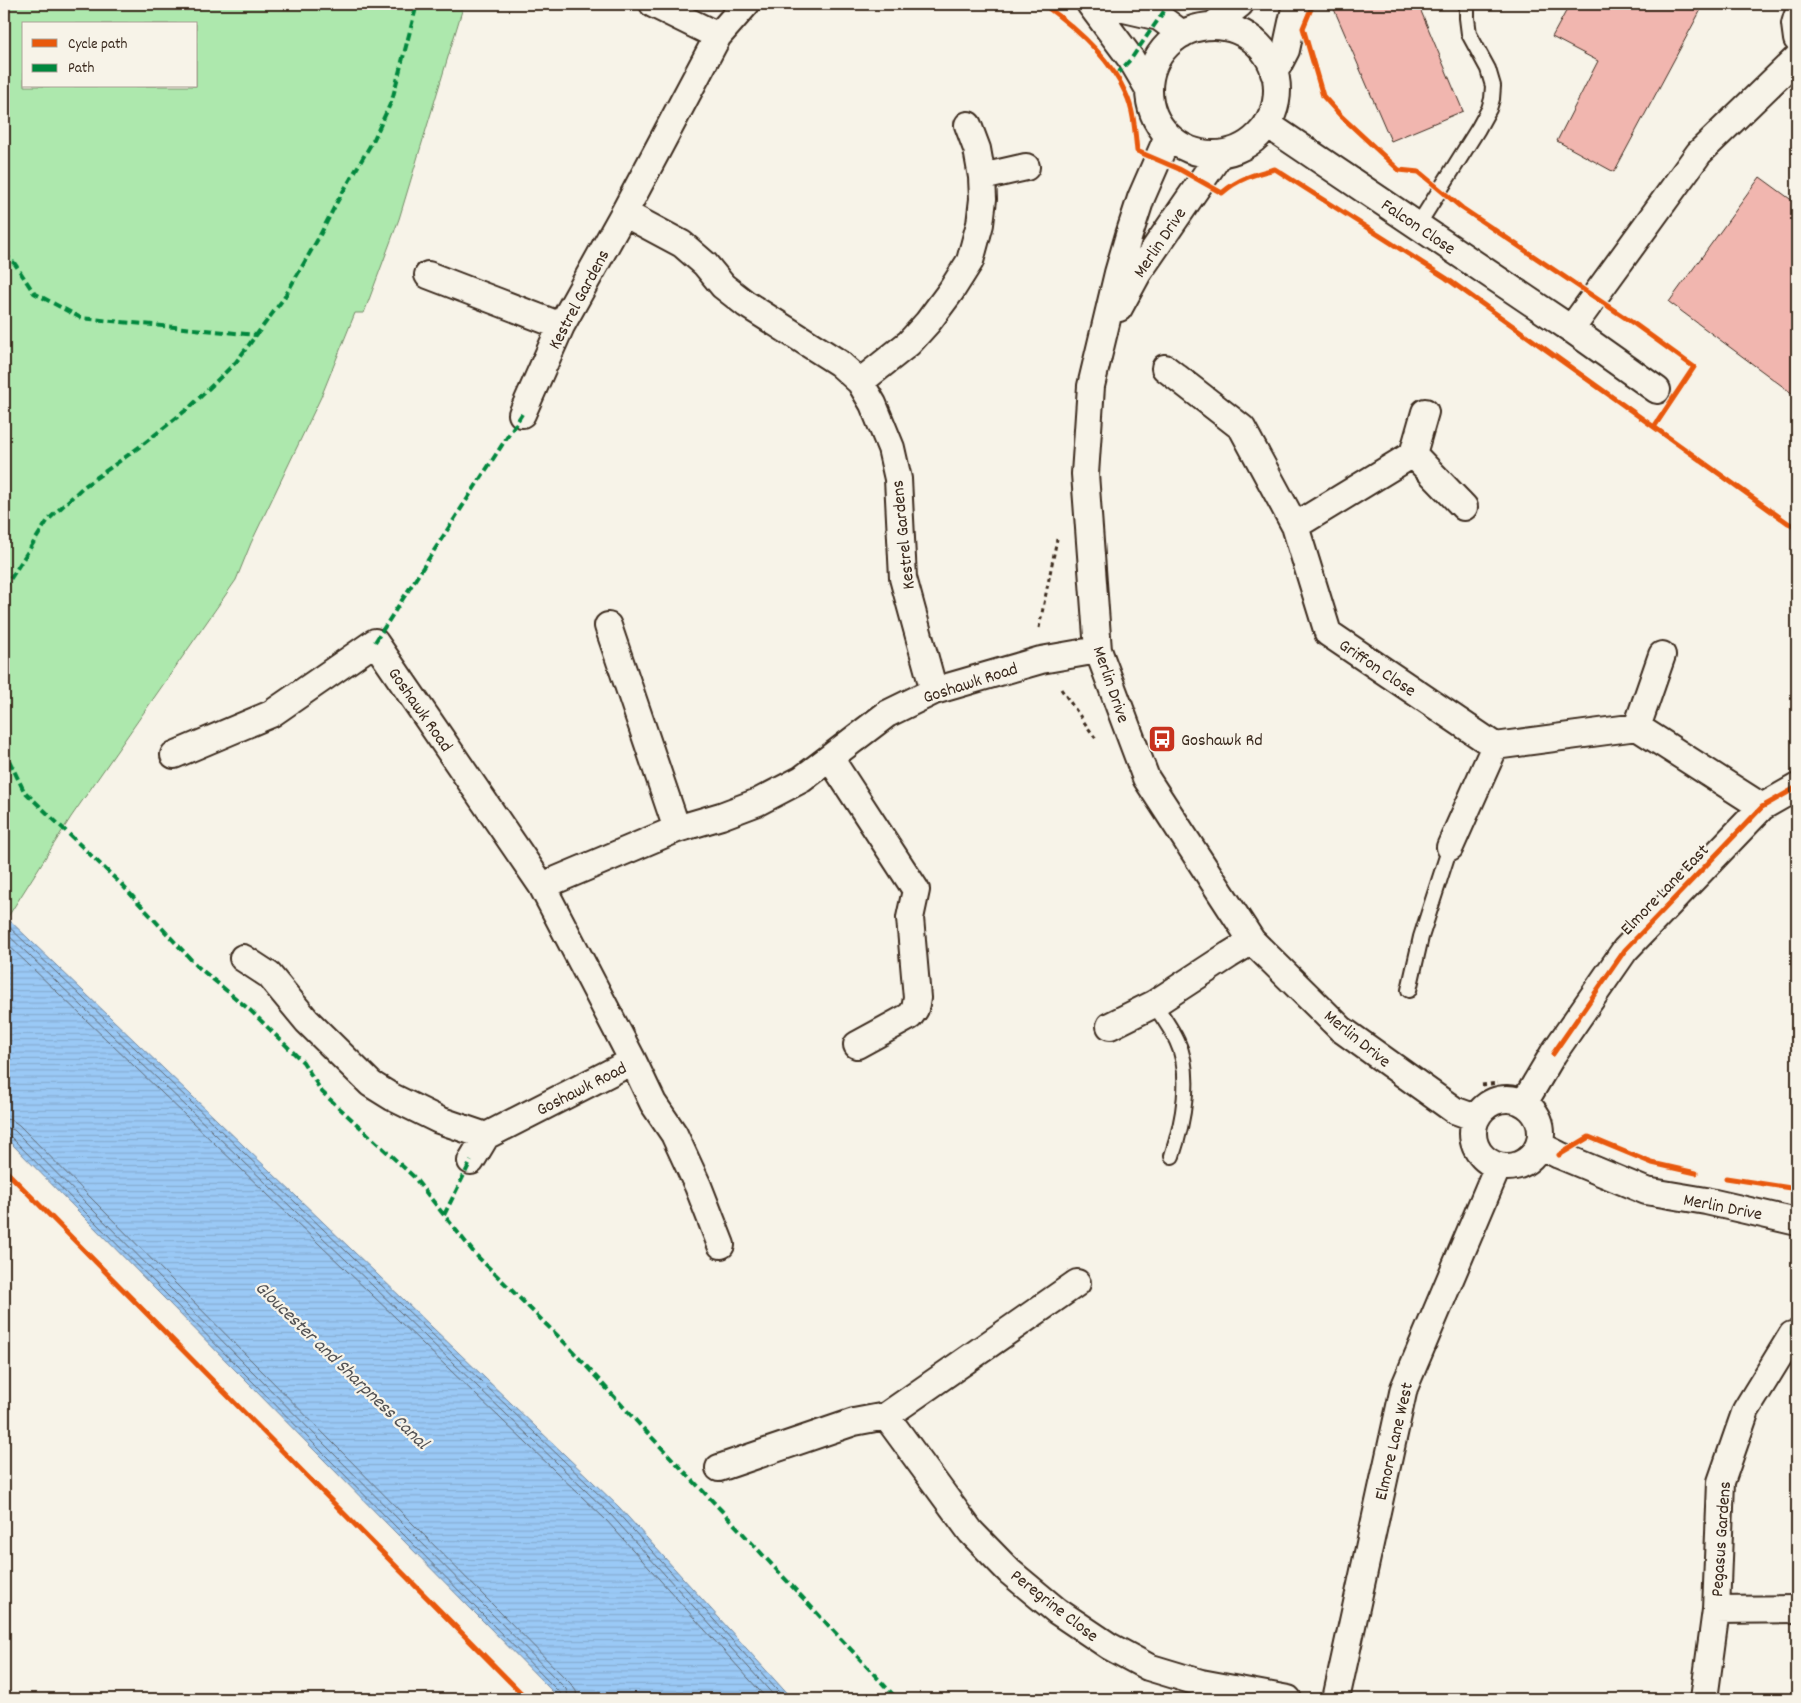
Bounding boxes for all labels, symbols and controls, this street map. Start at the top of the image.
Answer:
legend [22,22,198,88]
text: Cycle path [68,34,128,56]
text: Path [68,58,94,80]
street label: Falcon Close [1375,194,1460,262]
street label: Merlin Drive [1128,203,1194,283]
street label: Kestrel Gardens [543,246,617,355]
street label: Kestrel Gardens [886,479,923,591]
street label: Griffon Close [1333,634,1420,704]
street label: Merlin Drive [1085,643,1134,727]
street label: Goshawk Road [920,657,1021,711]
street label: Goshawk Road [381,663,457,758]
bus stop icon: Goshawk Rd [1147,724,1177,754]
place label: Goshawk Rd [1181,729,1263,754]
street label: Elmore Lane East [1616,839,1716,942]
street label: Merlin Drive [1318,1005,1395,1075]
street label: Goshawk Road [533,1057,632,1124]
street label: Merlin Drive [1681,1189,1764,1228]
water label: Gloucester and Sharpness Canal [248,1276,435,1458]
street label: Elmore Lane West [1370,1380,1421,1503]
street label: Pegasus Gardens [1706,1480,1739,1598]
street label: Peregrine Close [1004,1565,1103,1649]

